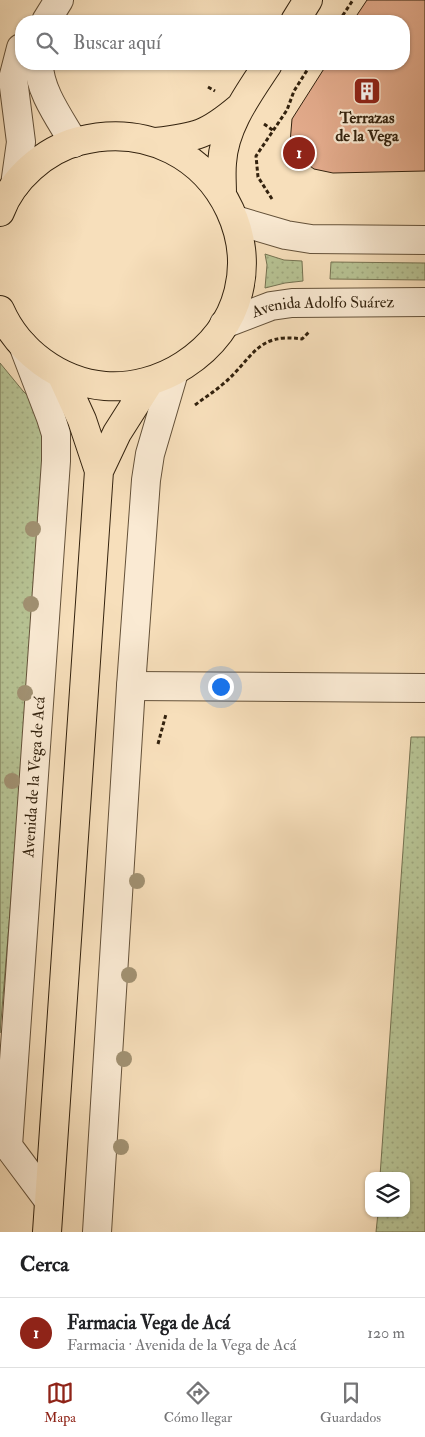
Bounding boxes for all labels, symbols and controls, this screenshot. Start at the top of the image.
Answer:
search box [15,15,410,70]
icon: search [33,29,61,57]
text: Buscar aquí [73,31,161,55]
building icon: Terrazas de la Vega [352,76,382,106]
place label: Terrazas de la Vega [335,108,399,147]
pin: 1 [283,134,315,172]
street label: Avenida Adolfo Suárez [248,292,395,323]
your location [208,674,234,700]
street label: Avenida de la Vega de Acá [18,696,50,859]
map controls [365,1172,410,1217]
button: layers [365,1172,410,1217]
text: Cerca [20,1251,69,1278]
text: Farmacia Vega de Acá [67,1311,230,1335]
text: 1 [33,1323,39,1343]
text: 120 m [367,1323,405,1343]
text: Farmacia · Avenida de la Vega de Acá [67,1335,296,1355]
tab: Mapa [44,1379,76,1426]
tab: Cómo llegar [164,1379,232,1426]
tab: Guardados [320,1379,381,1426]

